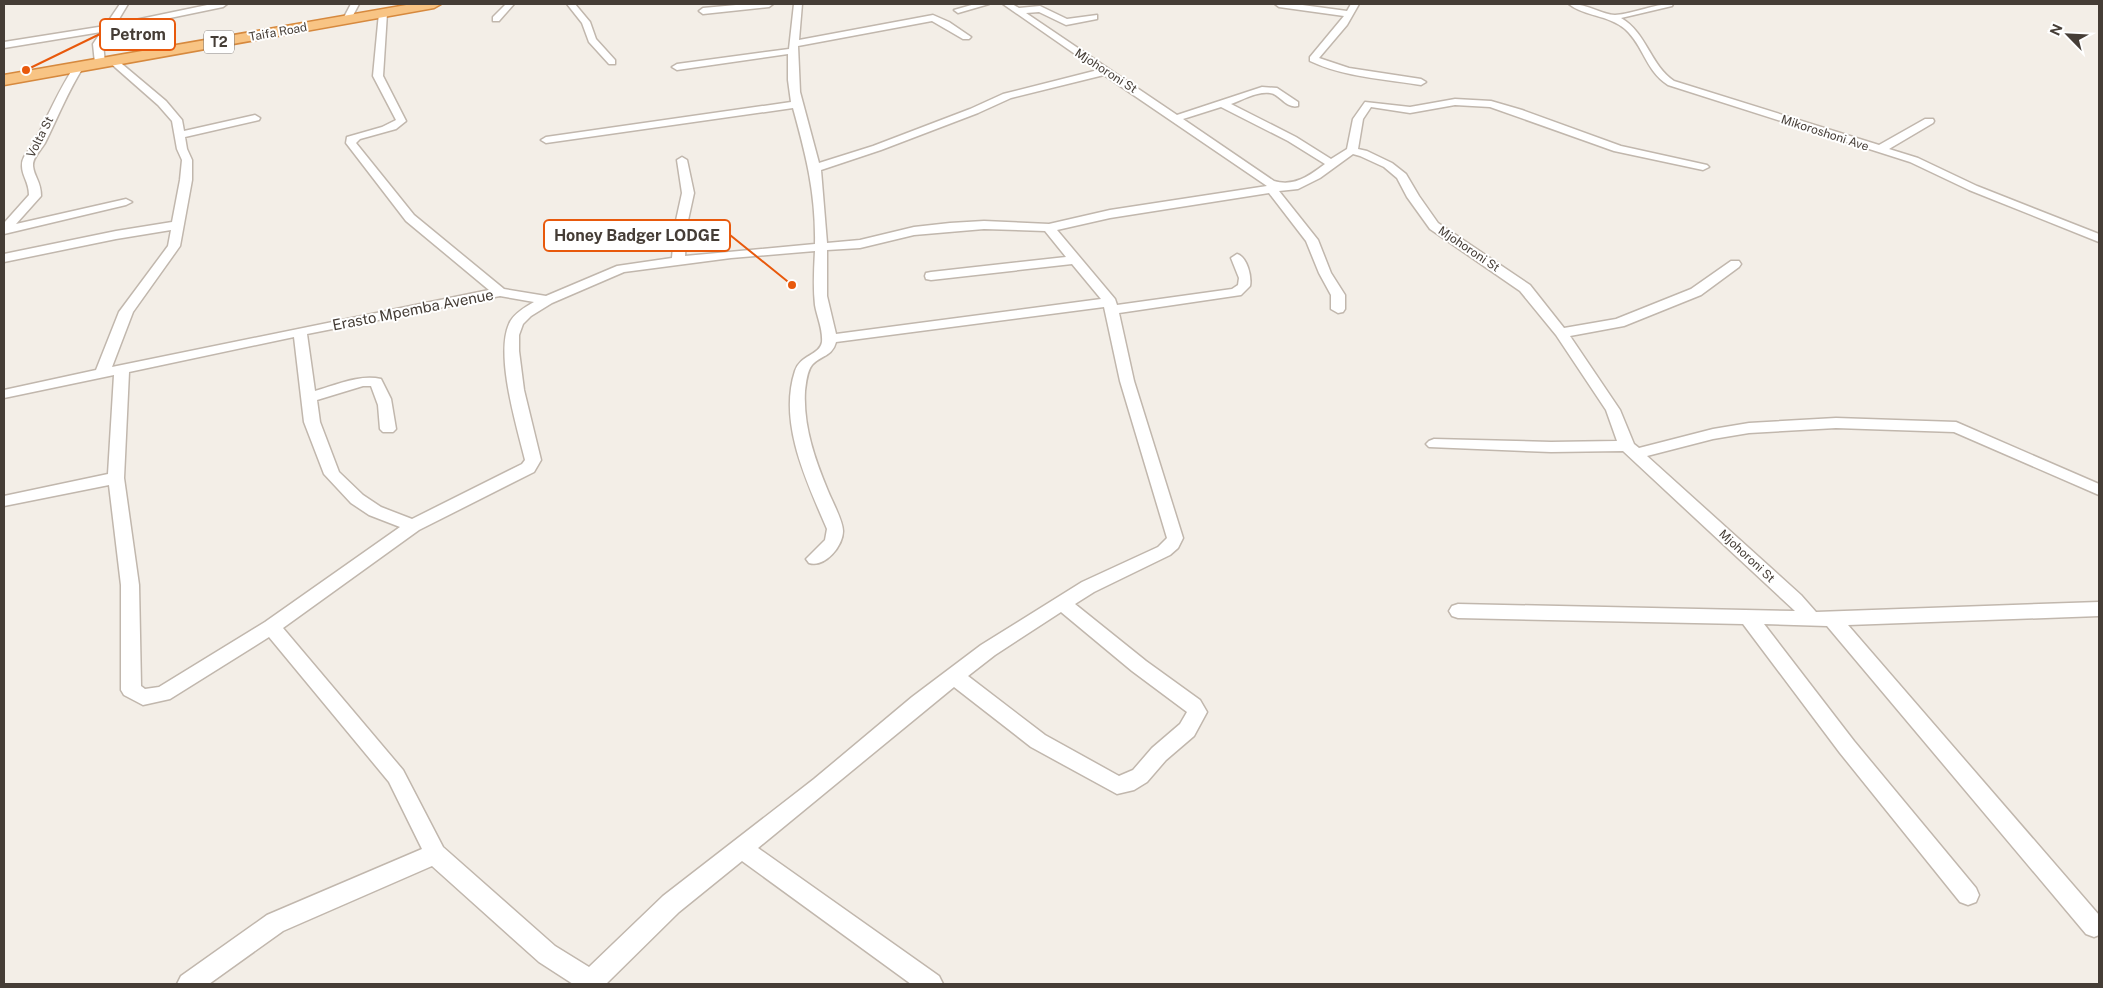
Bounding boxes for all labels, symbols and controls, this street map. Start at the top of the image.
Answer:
north arrow [2043,10,2093,60]
callout: Petrom [100,19,175,50]
street label: Taifa Road [248,20,308,44]
text: N [2047,21,2066,38]
text: Petrom [110,25,166,44]
road number: T2 [204,31,234,54]
street label: Mjohoroni St [1072,46,1140,96]
street label: Mikoroshoni Ave [1779,112,1871,154]
street label: Volta St [24,114,56,160]
callout: Honey Badger LODGE [544,220,730,251]
street label: Mjohoroni St [1436,223,1503,275]
text: Honey Badger LODGE [554,226,720,245]
street label: Erasto Mpemba Avenue [331,286,495,333]
street label: Mjohoroni St [1716,527,1778,586]

